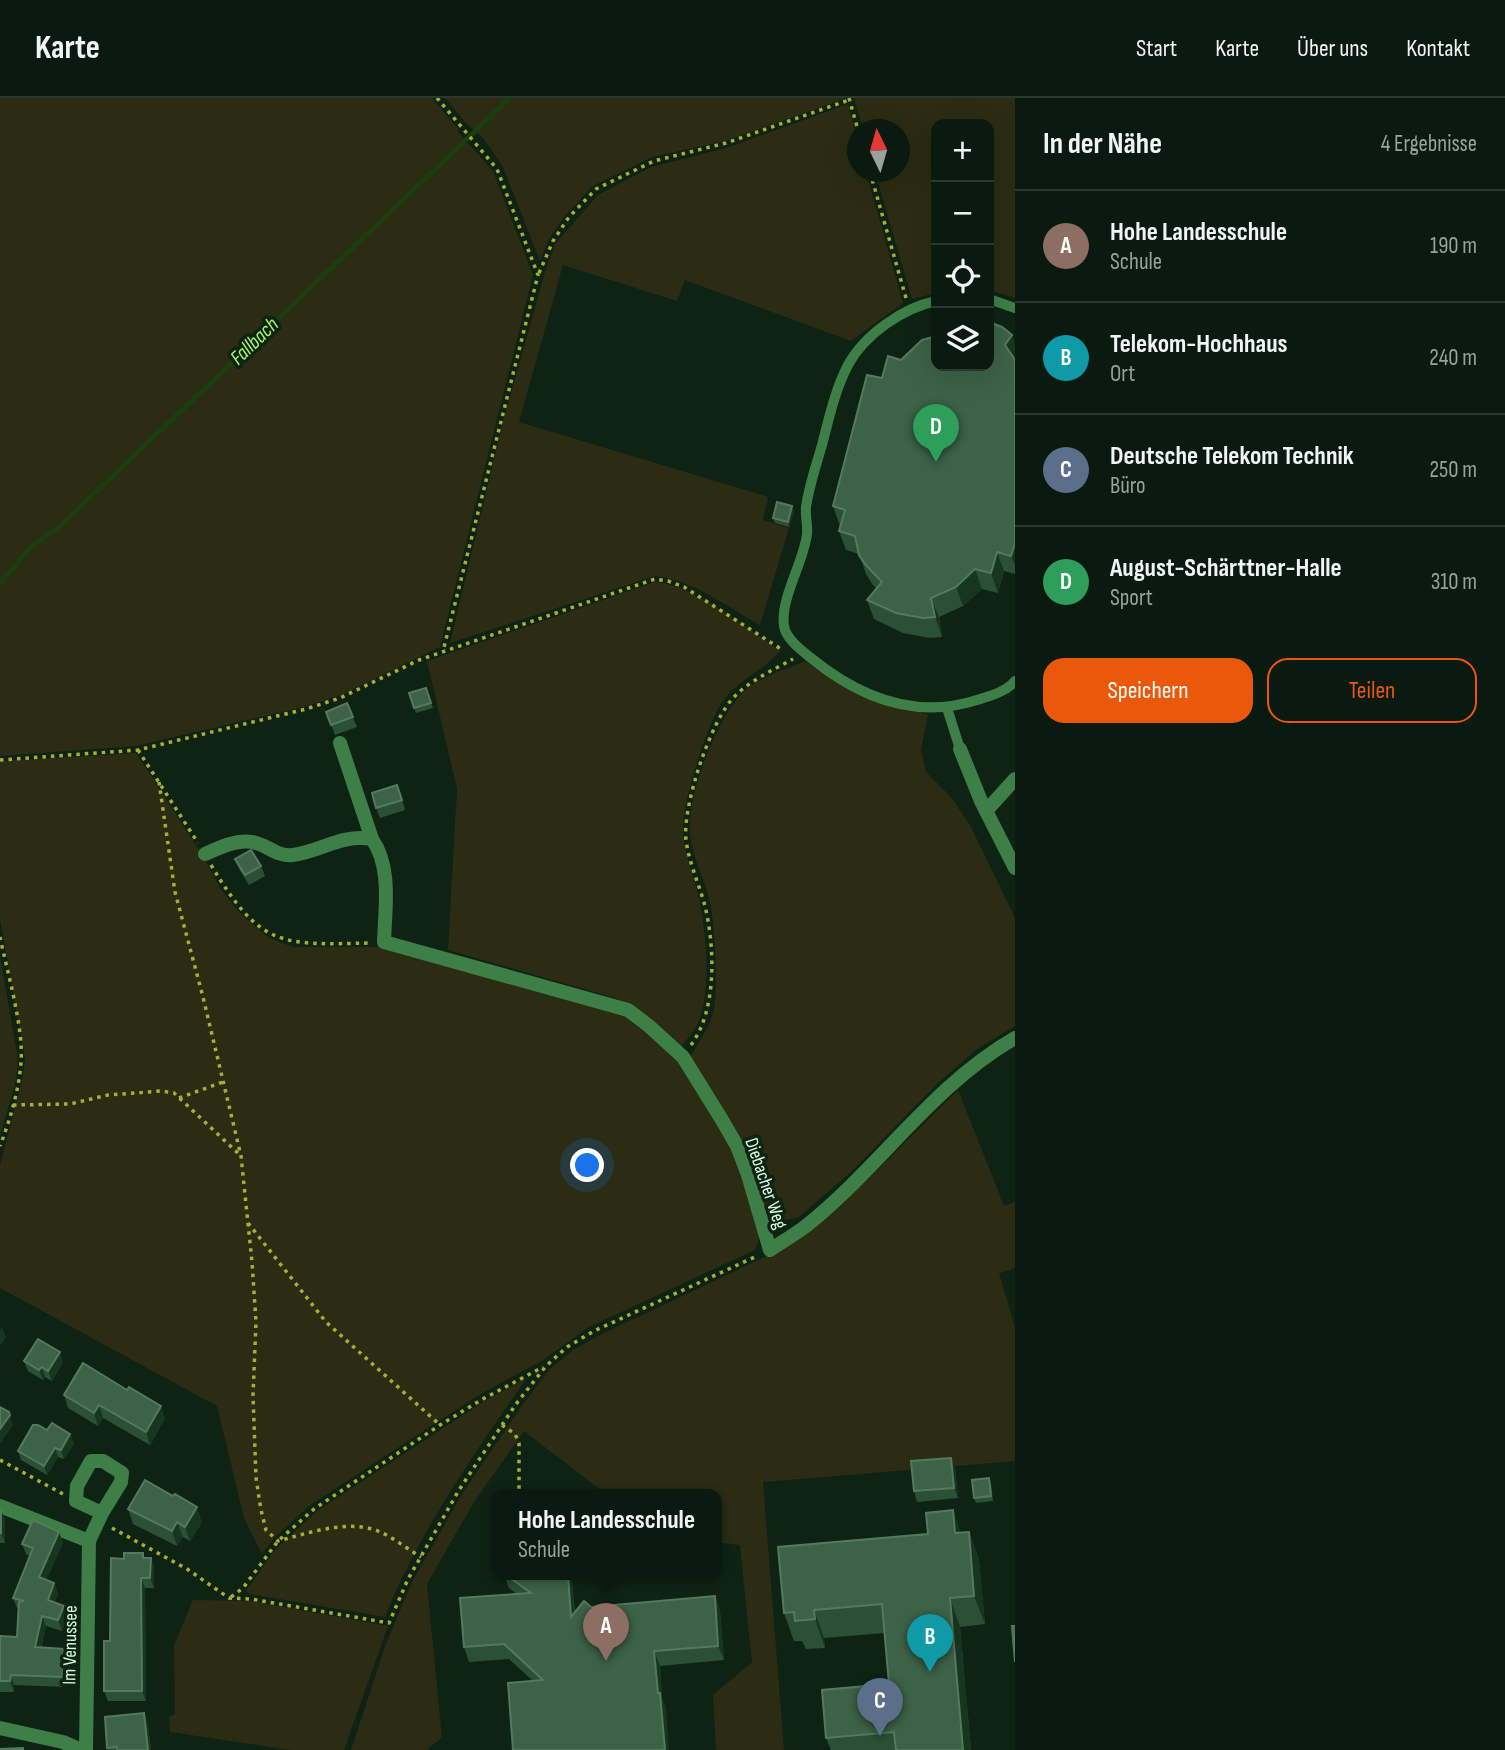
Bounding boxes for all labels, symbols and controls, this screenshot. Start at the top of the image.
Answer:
text: Karte [35,28,100,68]
text: Start [1136,34,1177,63]
text: Karte [1215,34,1259,63]
text: Über uns [1297,34,1368,63]
text: Kontakt [1406,34,1470,63]
north arrow [847,119,910,182]
map controls [931,119,994,371]
button: + [931,119,994,182]
text: In der Nähe [1043,126,1162,162]
text: 4 Ergebnisse [1381,130,1477,158]
button: − [931,182,994,245]
text: Hohe Landesschule [1110,217,1287,248]
text: A [1061,232,1071,260]
text: 190 m [1430,232,1477,260]
button: locate [931,245,994,308]
text: Schule [1110,248,1162,276]
button: layers [931,308,994,371]
water label: Fallbach [225,312,284,370]
text: Telekom-Hochhaus [1110,329,1288,360]
text: B [1061,344,1071,372]
text: 240 m [1429,344,1477,372]
text: Ort [1110,360,1135,388]
pin: D [913,404,959,462]
text: Deutsche Telekom Technik [1110,441,1354,472]
text: C [1060,456,1072,484]
text: 250 m [1430,456,1477,484]
text: Büro [1110,472,1146,500]
text: August-Schärttner-Halle [1110,553,1342,584]
text: D [1060,568,1072,596]
text: 310 m [1431,568,1477,596]
text: Sport [1110,584,1153,612]
button: Speichern [1043,658,1253,723]
button: Teilen [1267,658,1477,723]
street label: Diebacher Weg [739,1135,792,1232]
your location [570,1148,604,1182]
popup [491,1489,722,1580]
text: Hohe Landesschule [518,1505,695,1536]
text: Schule [518,1536,570,1564]
pin: A [583,1603,629,1661]
street label: Im Venussee [58,1605,83,1685]
pin: B [907,1614,953,1672]
pin: C [857,1678,903,1736]

